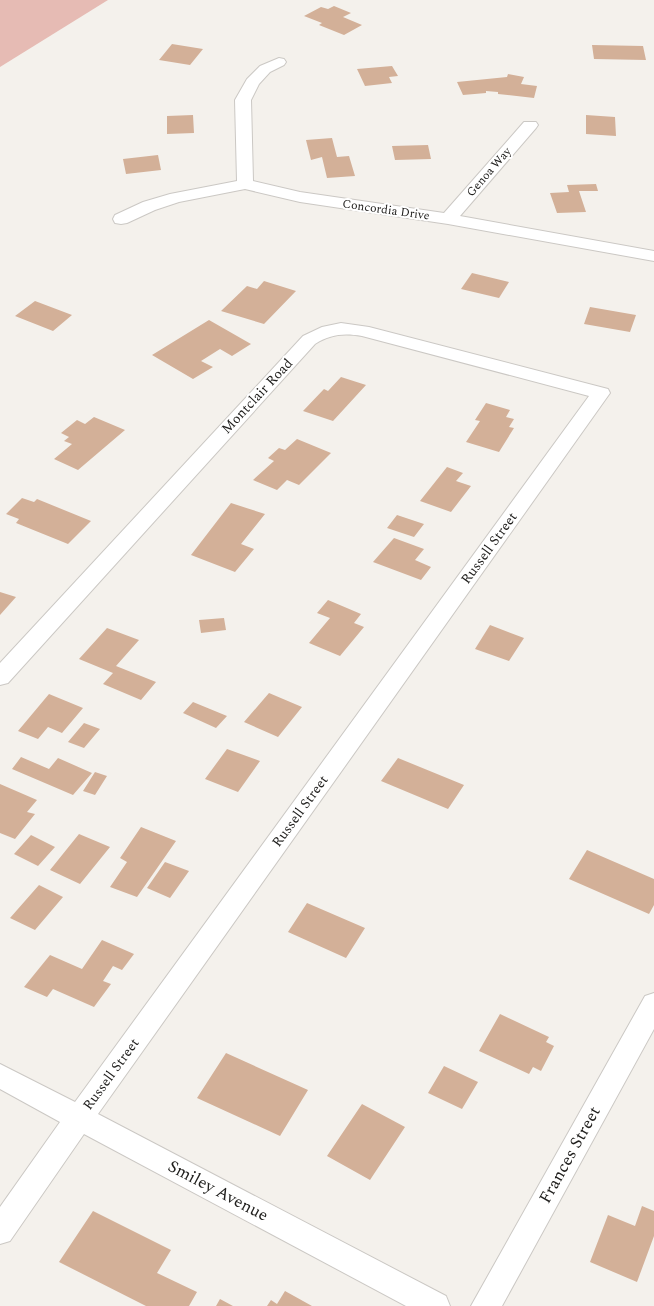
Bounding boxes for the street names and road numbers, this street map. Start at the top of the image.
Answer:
street label: Genoa Way [462,142,517,201]
street label: Concordia Drive [341,194,431,226]
street label: Montclair Road [216,353,298,439]
street label: Russell Street [456,508,522,588]
street label: Russell Street [267,771,333,851]
street label: Russell Street [78,1034,144,1114]
street label: Frances Street [533,1102,607,1208]
street label: Smiley Avenue [163,1154,273,1228]

